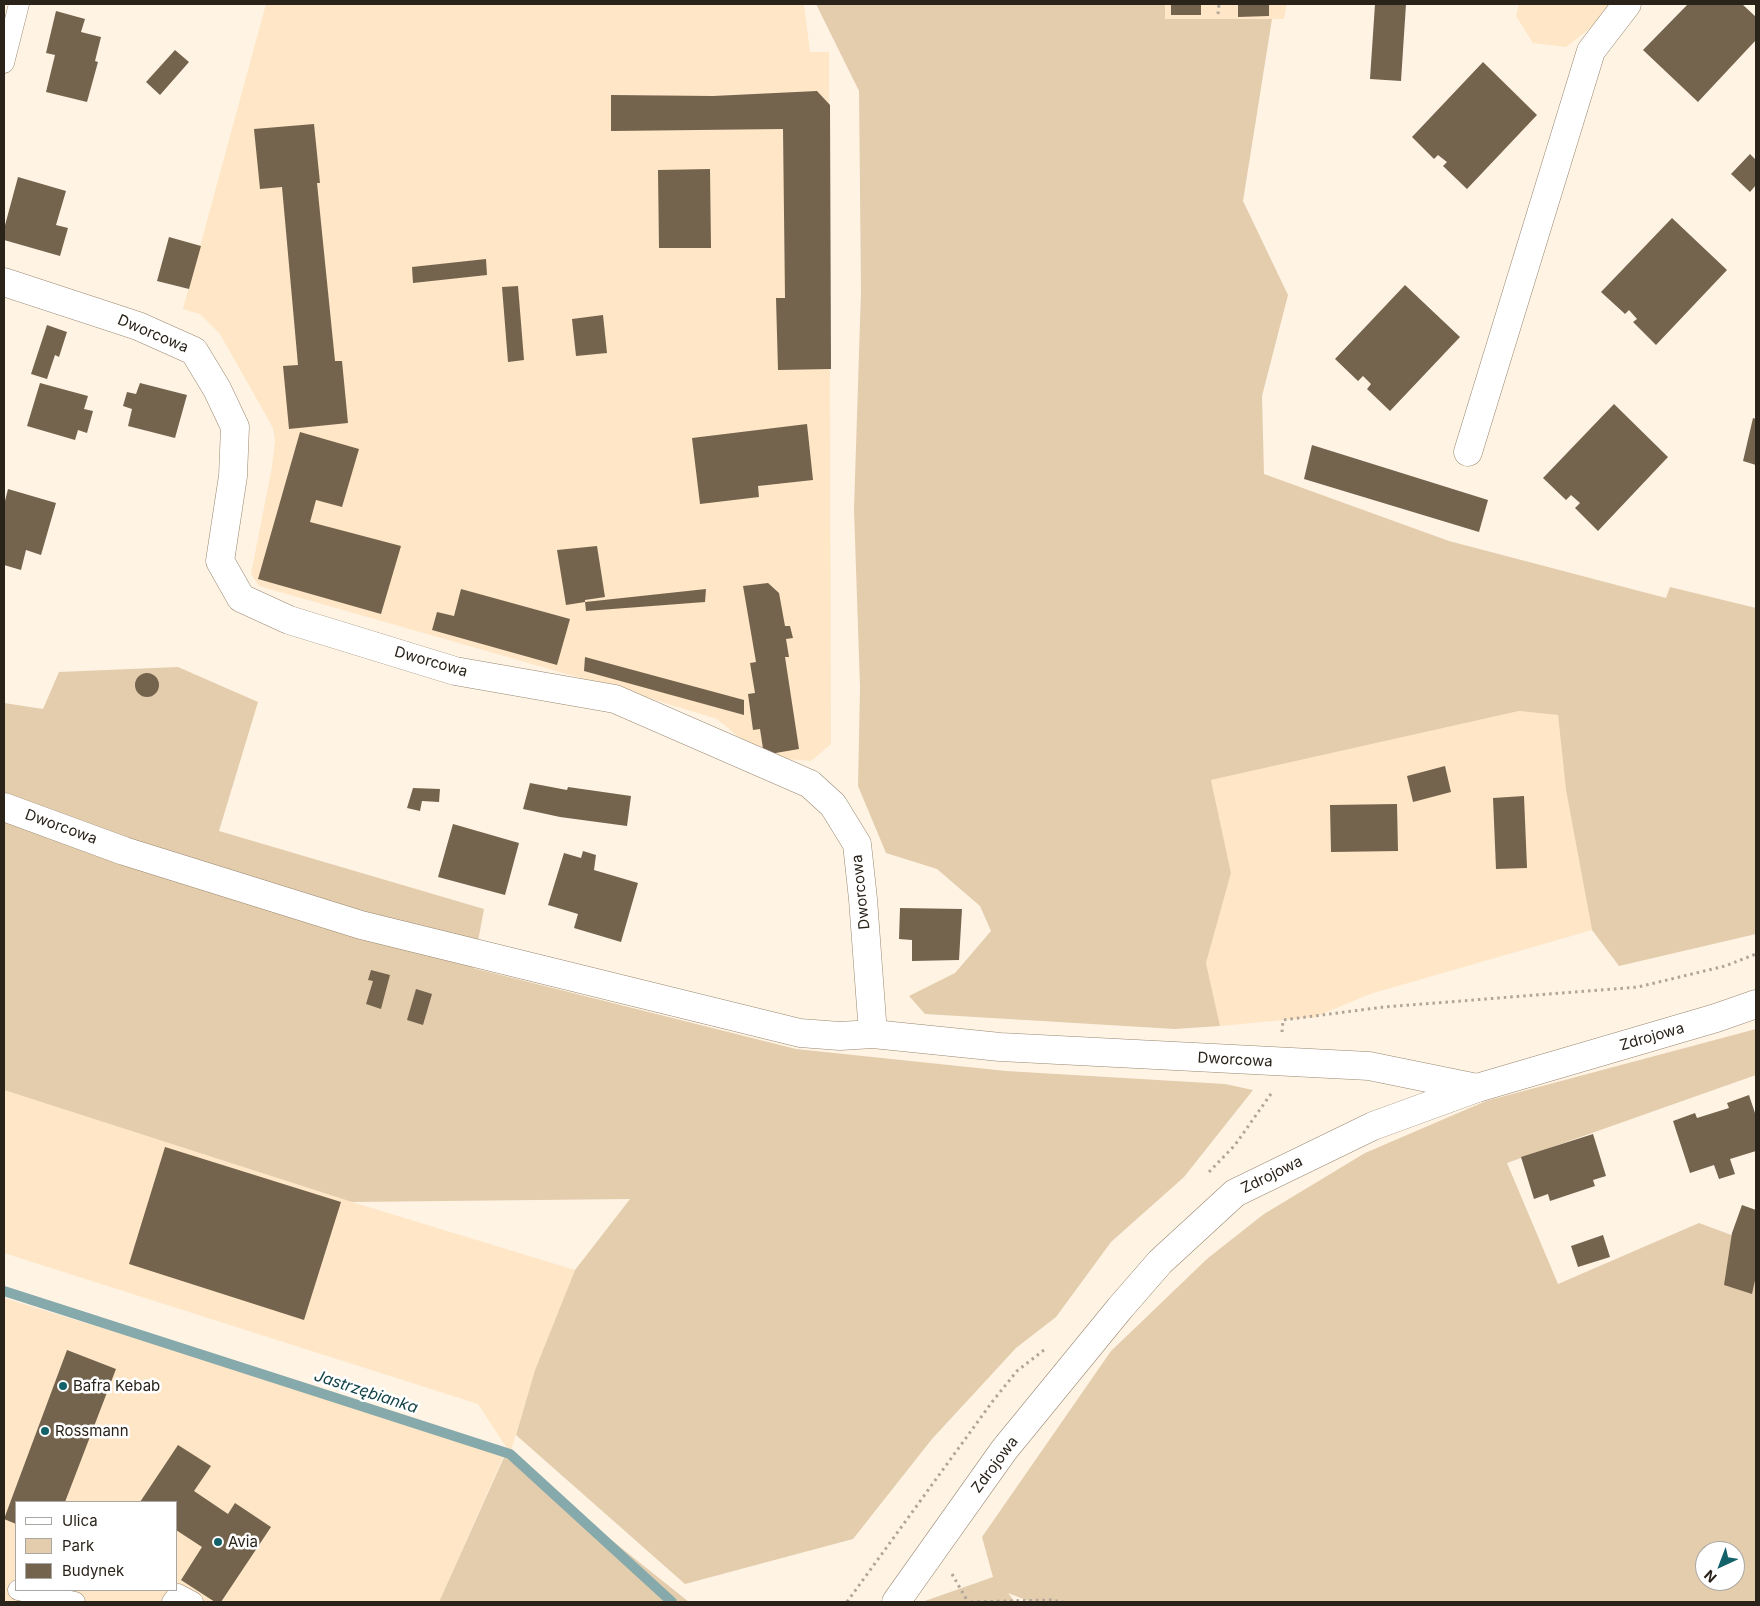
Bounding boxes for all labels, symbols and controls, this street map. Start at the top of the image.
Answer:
street label: Dworcowa [115,311,191,357]
street label: Dworcowa [392,643,470,681]
street label: Dworcowa [23,806,99,848]
street label: Dworcowa [848,854,874,930]
street label: Zdrojowa [1618,1019,1686,1055]
street label: Dworcowa [1197,1049,1273,1071]
street label: Zdrojowa [1238,1152,1306,1198]
water label: Jastrzębianka [312,1366,420,1418]
place label: Bafra Kebab [73,1377,160,1395]
marker: Bafra Kebab [57,1380,69,1392]
place label: Rossmann [55,1422,129,1440]
marker: Rossmann [39,1425,51,1437]
street label: Zdrojowa [968,1433,1022,1497]
legend [15,1501,178,1591]
text: Ulica [62,1511,98,1530]
place label: Avia [228,1533,258,1551]
text: Park [62,1536,94,1555]
marker: Avia [212,1536,224,1548]
north arrow [1695,1541,1745,1591]
text: Budynek [62,1561,124,1580]
text: N [1700,1567,1720,1586]

